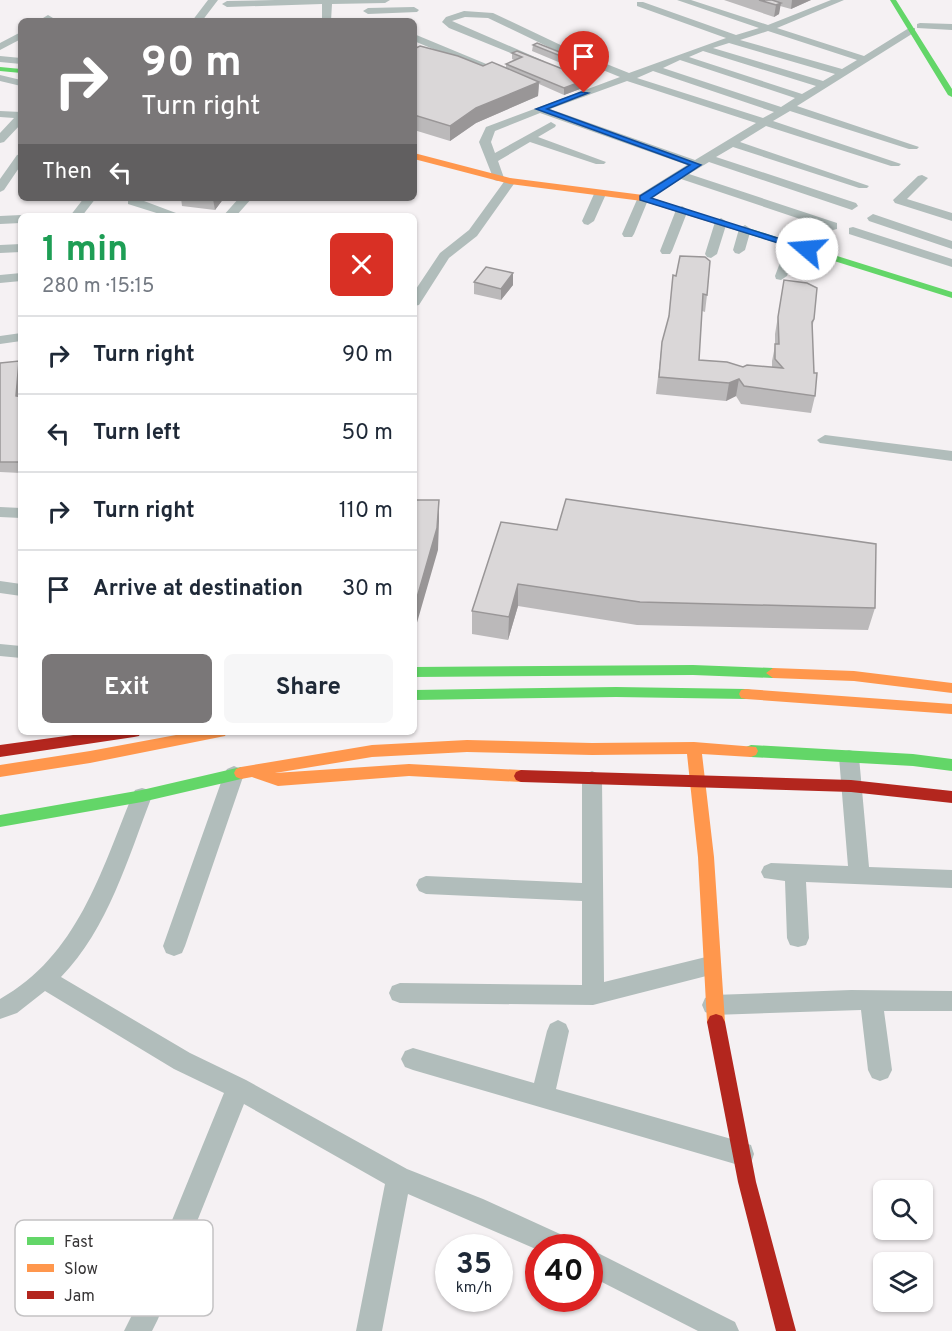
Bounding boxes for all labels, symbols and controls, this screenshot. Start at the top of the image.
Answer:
pin [558,31,609,93]
text: 90 m [141,38,242,91]
icon: arrive [567,40,600,73]
icon: right [42,42,120,120]
text: Turn right [141,90,260,124]
icon: left [104,156,137,189]
text: Then [42,159,92,186]
position arrow [775,217,839,281]
text: 1 min [42,228,128,274]
button: close [330,233,393,296]
text: 280 m · 15:15 [42,274,154,300]
icon: right [42,339,75,372]
text: Turn right [93,342,195,369]
text: 90 m [342,342,393,369]
icon: left [42,417,75,450]
text: Turn left [93,420,181,447]
text: 50 m [341,420,393,447]
icon: right [42,495,75,528]
text: Turn right [93,498,195,525]
text: 110 m [339,498,393,525]
icon: arrive [42,573,75,606]
text: Arrive at destination [93,576,303,603]
text: 30 m [342,576,393,603]
button: Exit [42,654,212,723]
button: Share [224,654,393,723]
map controls [873,1180,933,1312]
button: search [873,1180,933,1240]
legend [15,1220,213,1316]
text: Fast [64,1233,94,1253]
speed limit sign: 40 [525,1234,603,1312]
text: 35 [456,1247,492,1284]
button: layers [873,1252,933,1312]
text: Slow [64,1260,98,1280]
text: km/h [456,1279,492,1298]
text: Jam [64,1287,95,1307]

